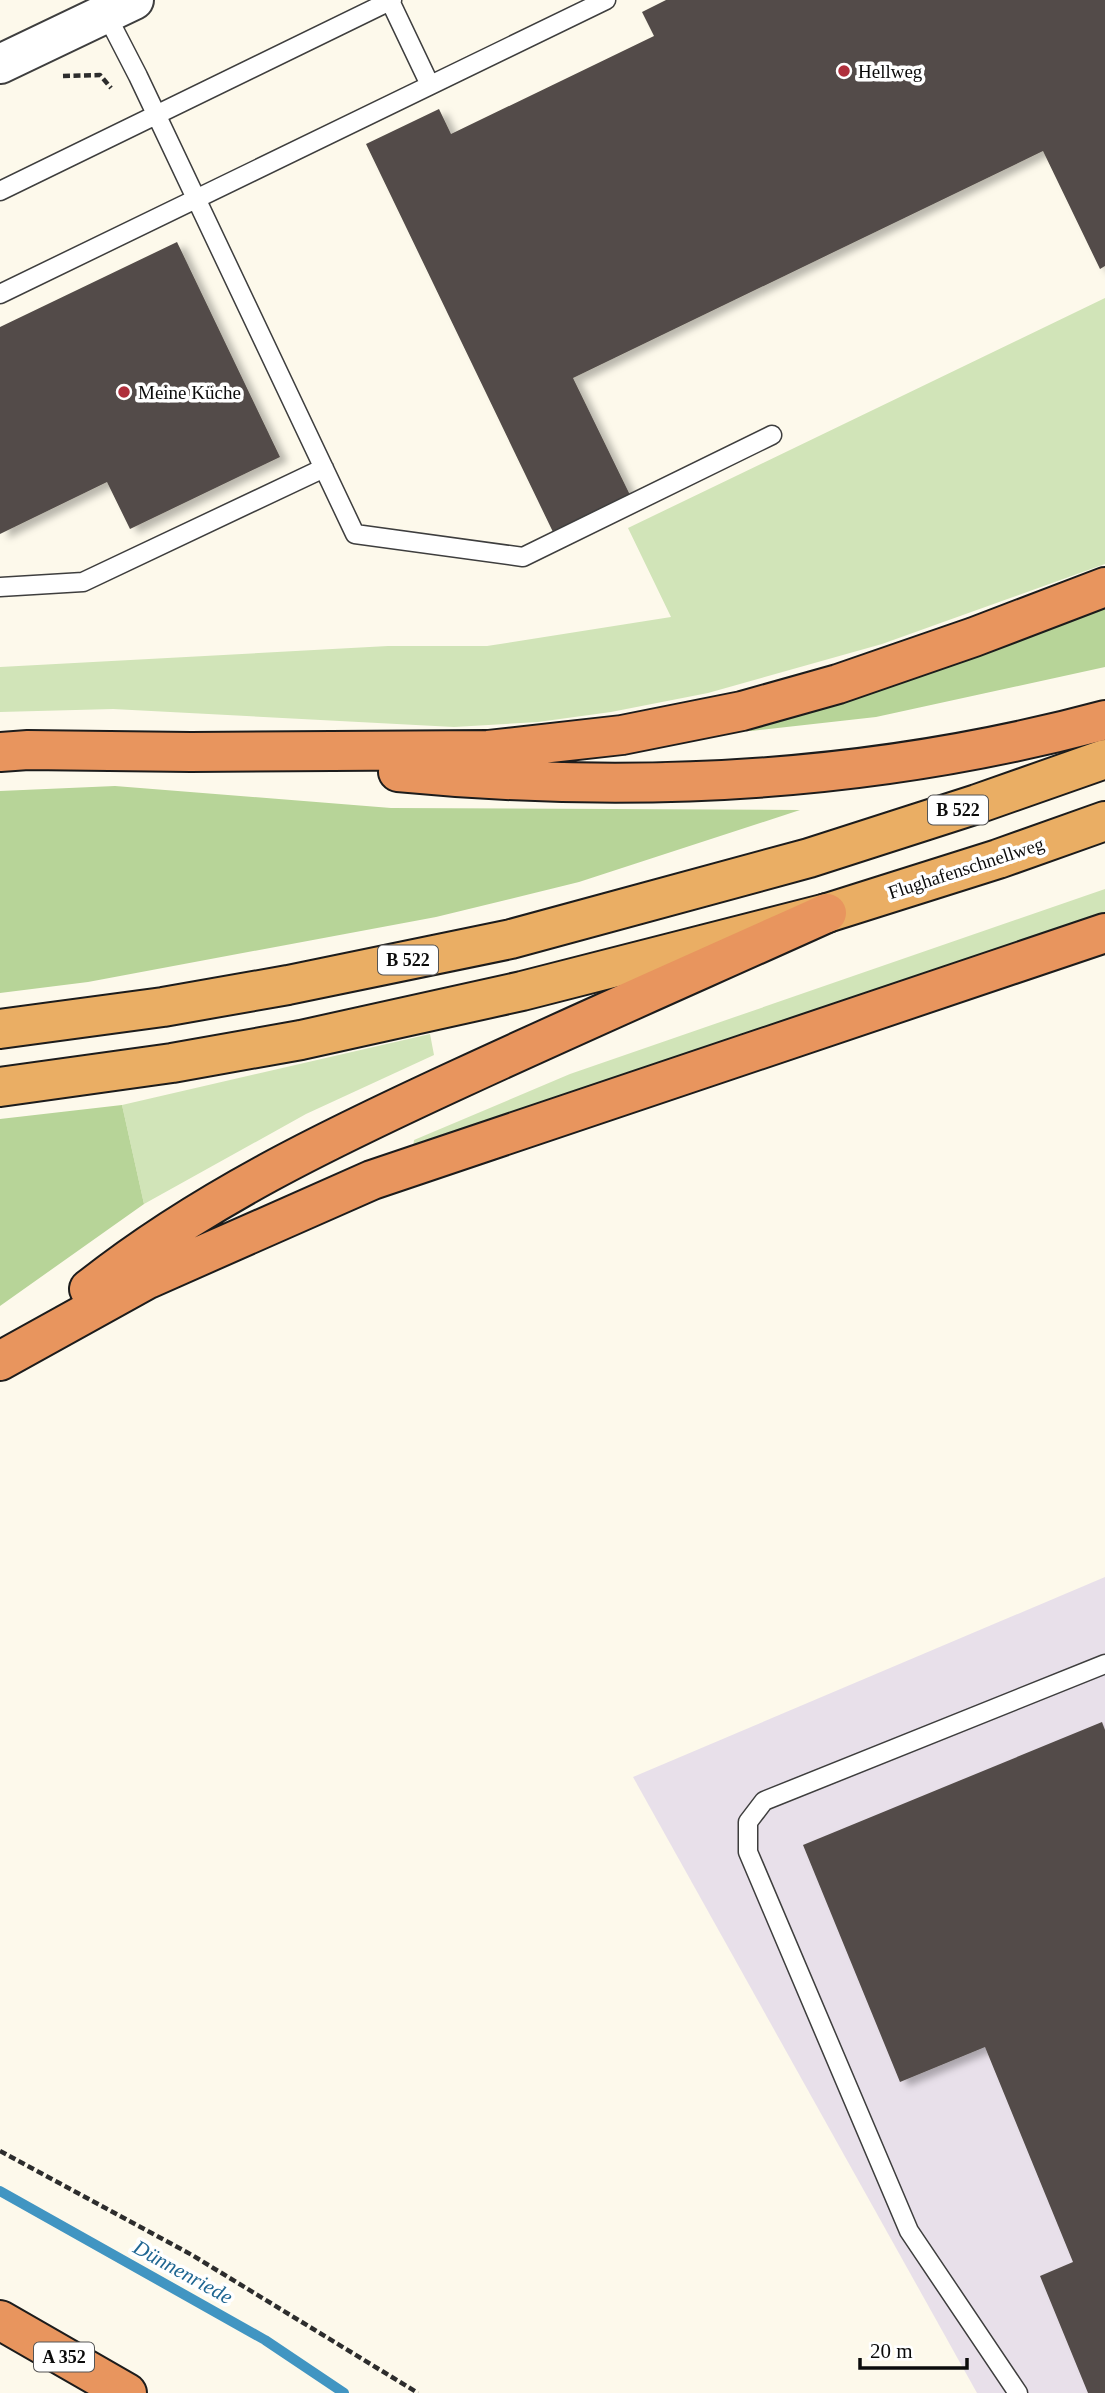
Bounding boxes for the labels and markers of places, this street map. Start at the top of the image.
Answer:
place label: Hellweg [858,61,923,82]
marker: Hellweg [836,63,852,79]
place label: Meine Küche [138,382,241,403]
marker: Meine Küche [116,384,132,400]

